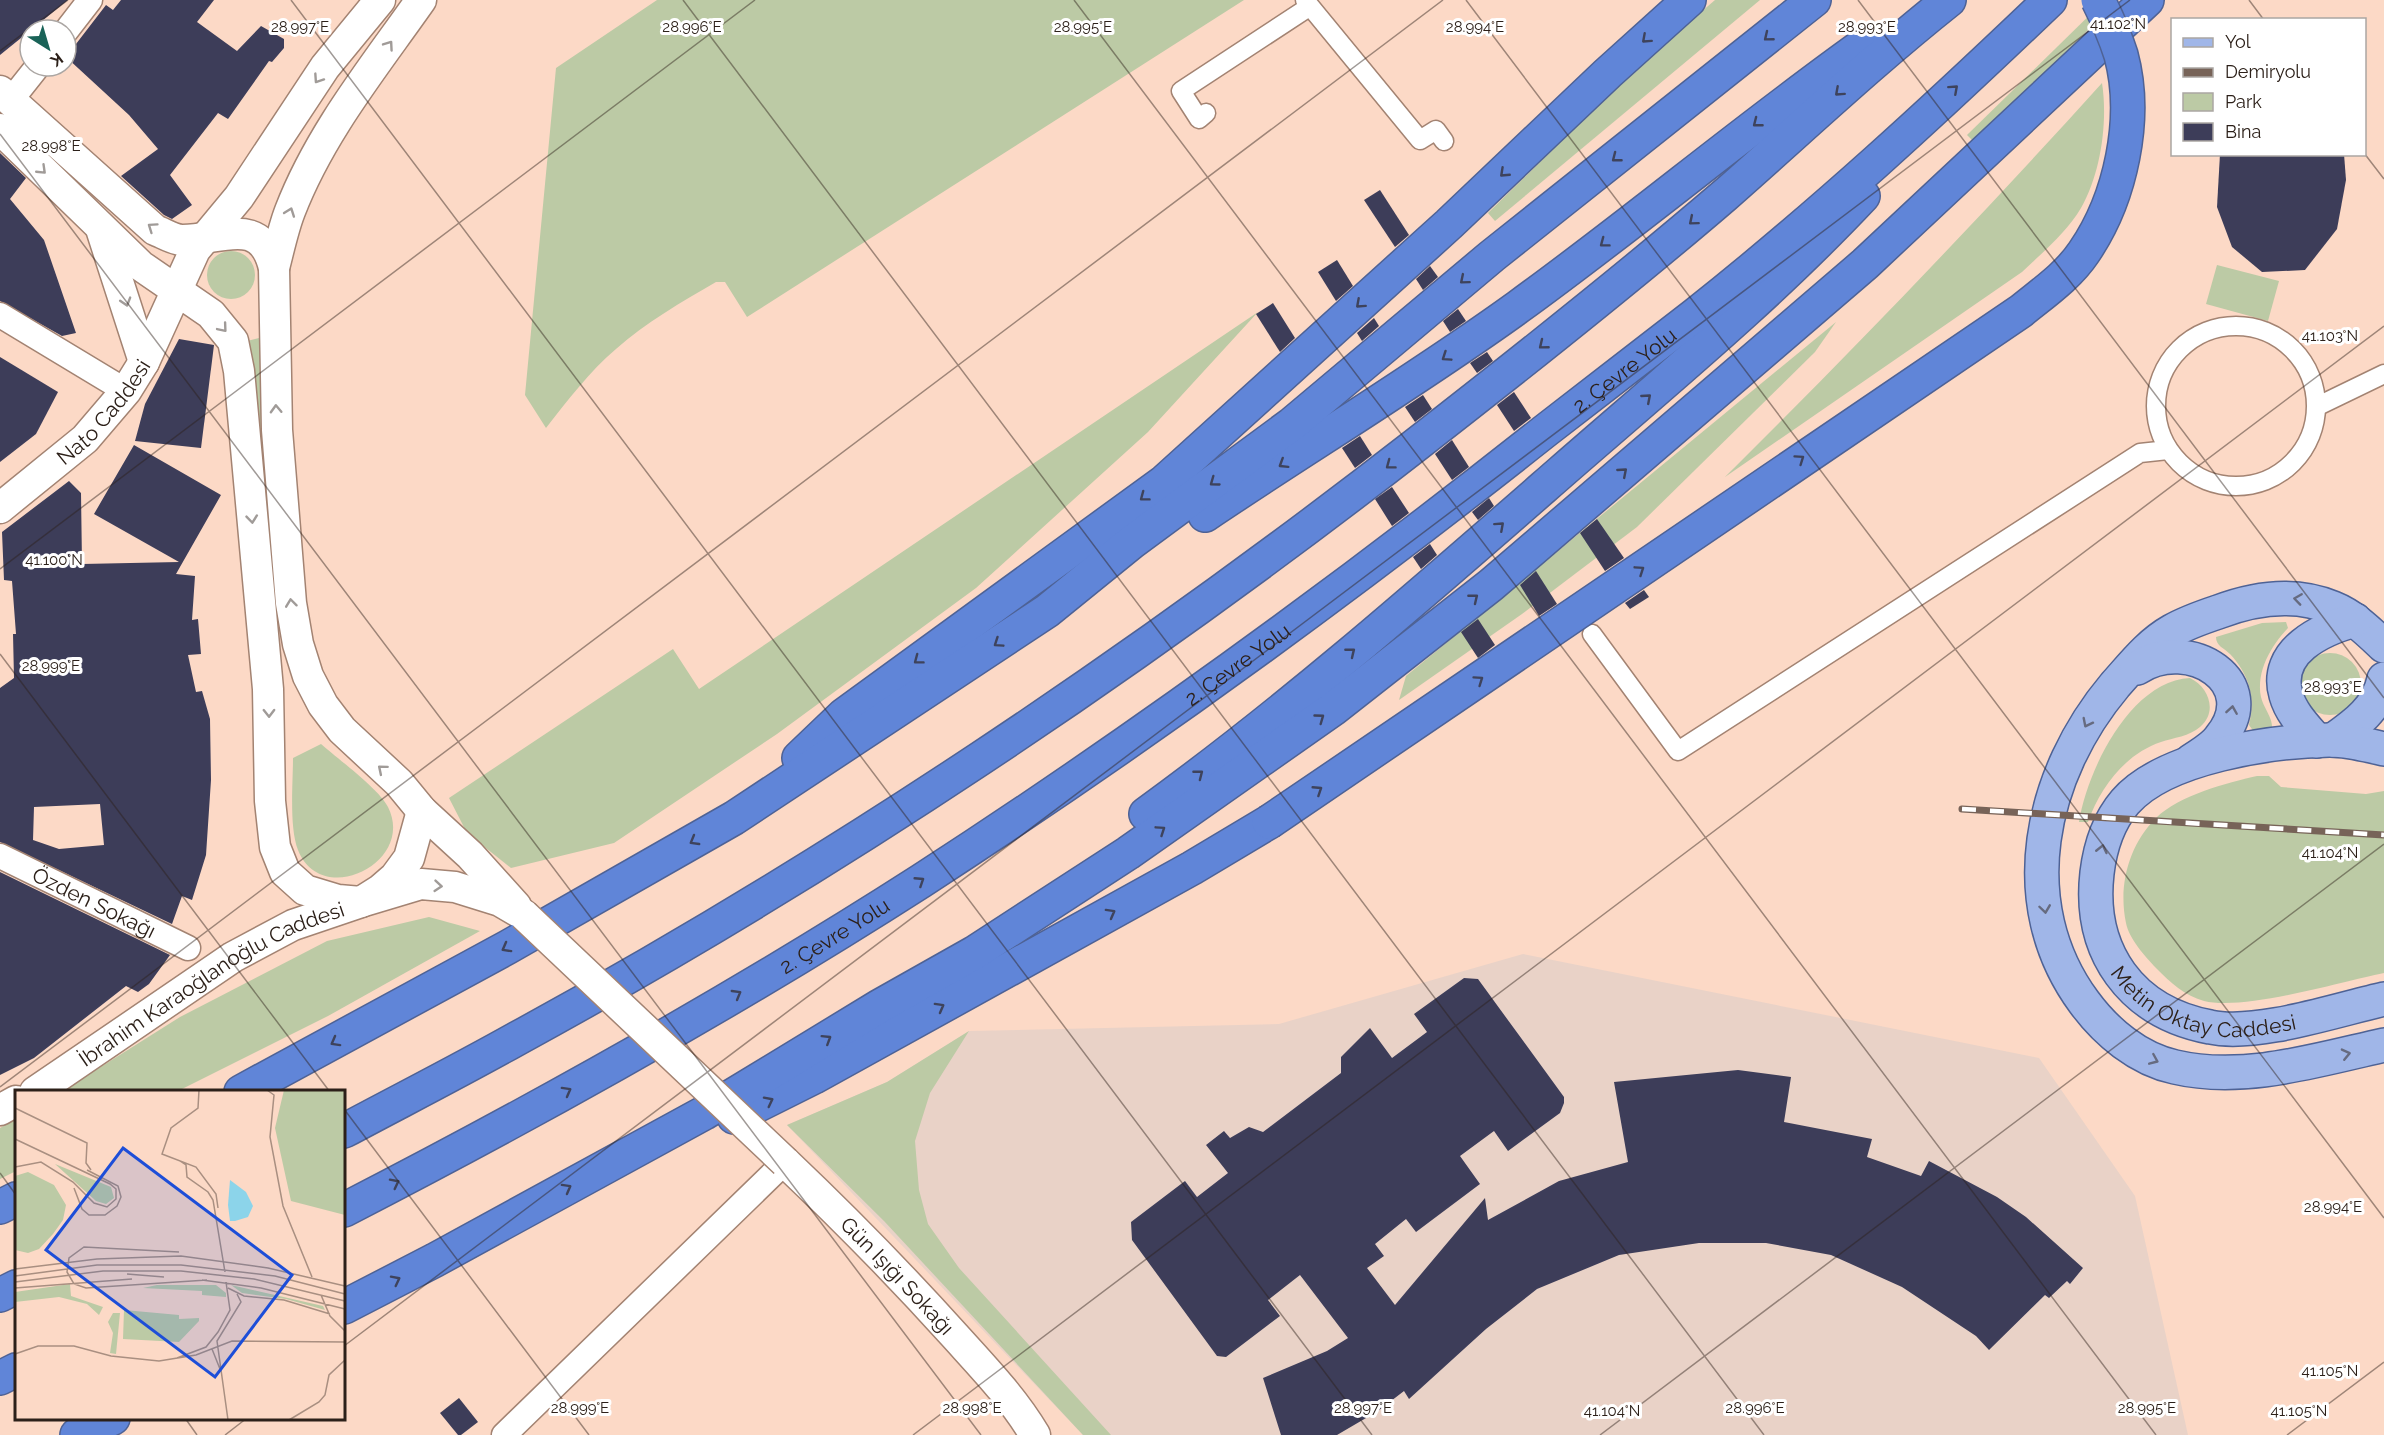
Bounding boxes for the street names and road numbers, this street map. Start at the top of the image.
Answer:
street label: 2. Çevre Yolu [1567,322,1681,418]
street label: Nato Caddesi [51,355,155,470]
street label: 2. Çevre Yolu [1180,617,1295,711]
street label: Özden Sokağı [29,861,160,943]
street label: 2. Çevre Yolu [775,892,894,979]
street label: İbrahim Karaoğlanoğlu Caddesi [74,896,347,1071]
street label: Metin Oktay Caddesi [2106,961,2298,1042]
street label: Gün Işığı Sokağı [836,1211,960,1339]

